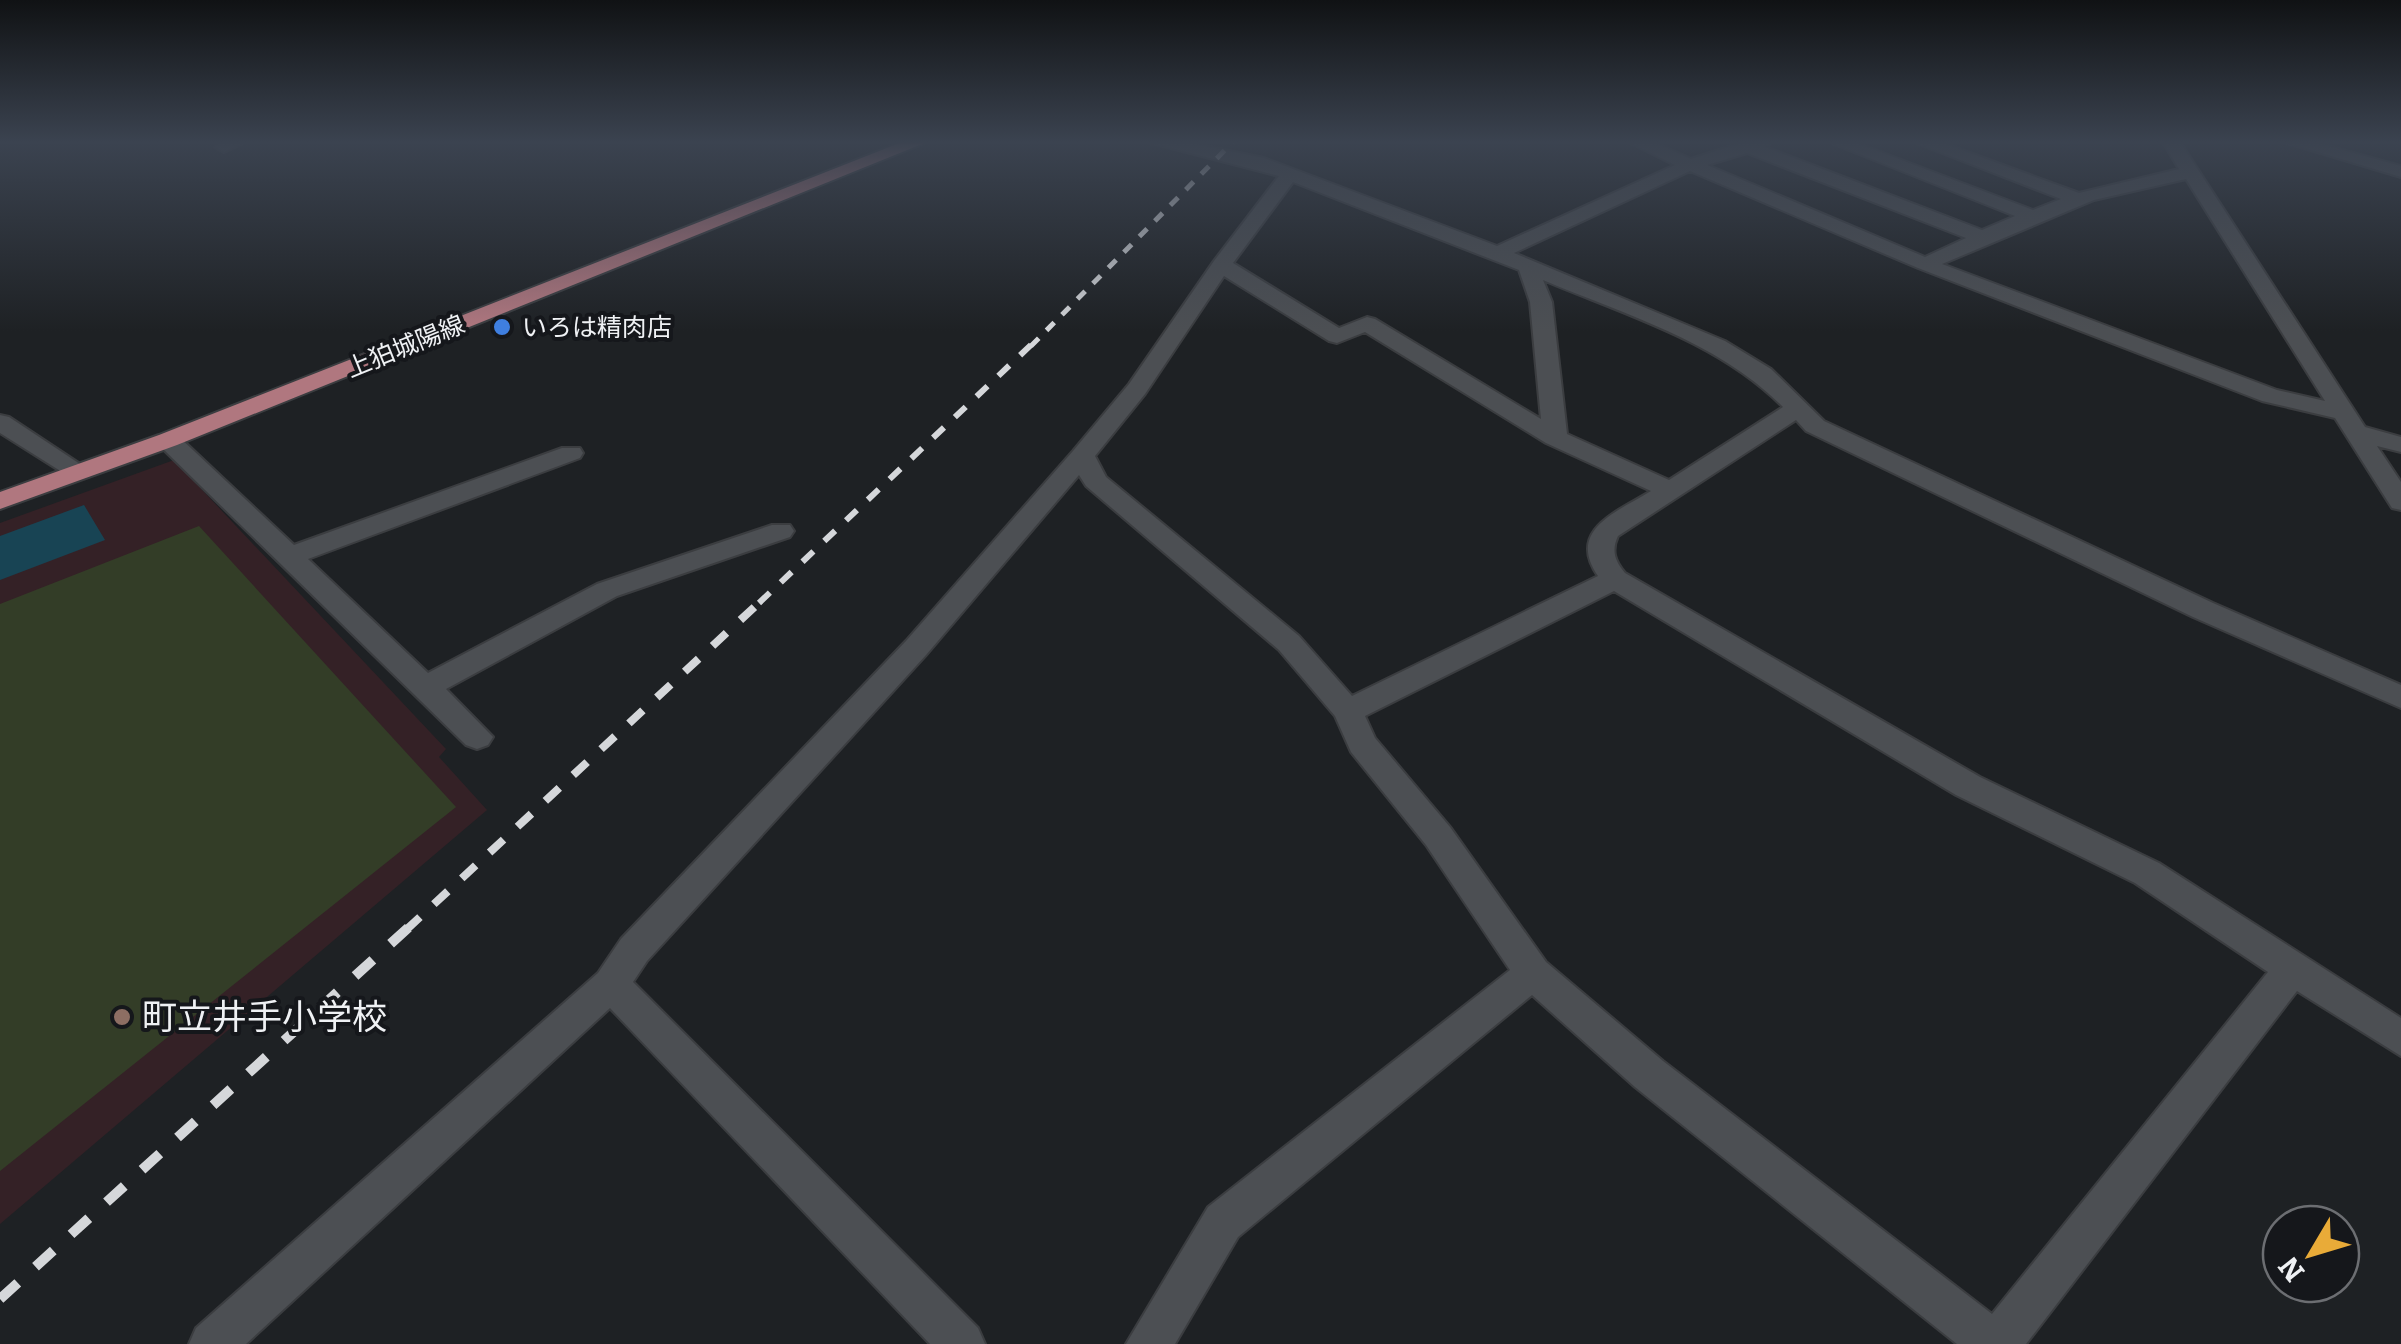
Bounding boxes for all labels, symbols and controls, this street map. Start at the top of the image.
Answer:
street label: 上狛城陽線 [342,310,469,384]
place label: いろは精肉店 [522,313,672,343]
marker: いろは精肉店 [491,316,513,338]
place label: 町立井手小学校 [142,996,387,1038]
marker: 町立井手小学校 [111,1006,133,1028]
north arrow [2261,1204,2361,1304]
text: N [2272,1250,2311,1288]

